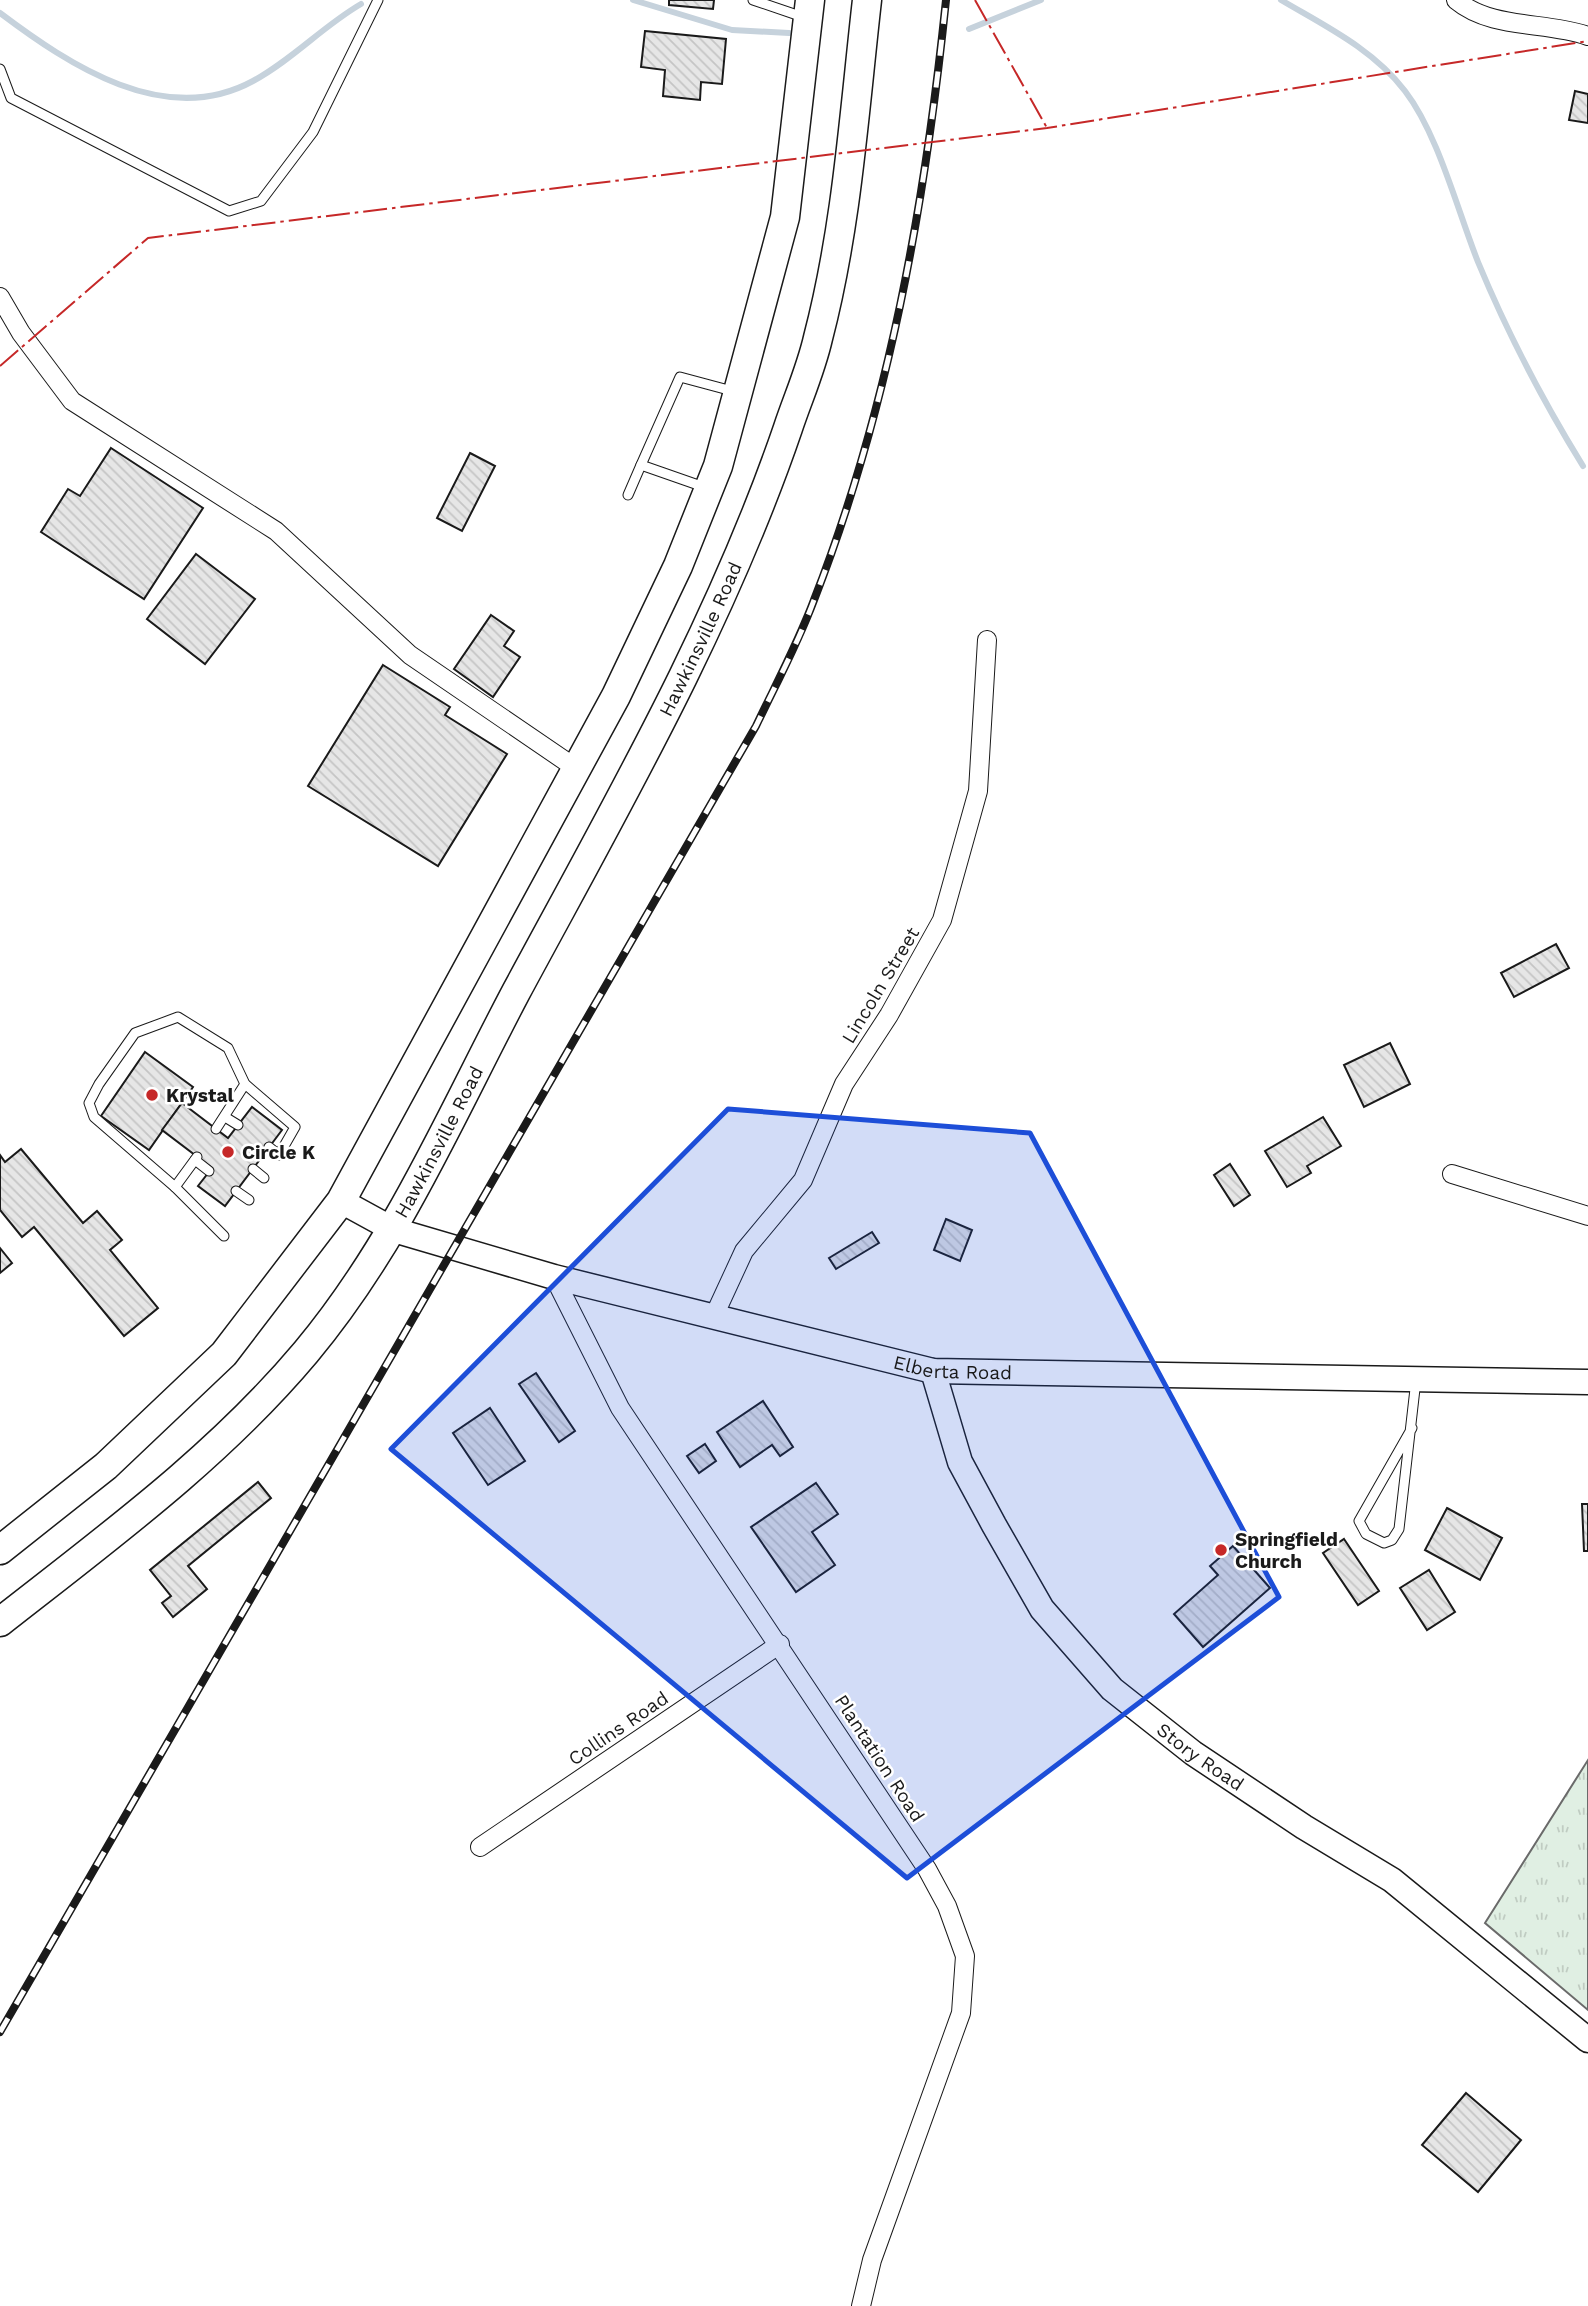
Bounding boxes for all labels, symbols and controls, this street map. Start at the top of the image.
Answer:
street label: Hawkinsville Road [654,558,747,720]
street label: Lincoln Street [837,923,924,1048]
street label: Hawkinsville Road [390,1062,488,1222]
place label: Krystal [166,1084,234,1107]
marker: Krystal [144,1087,160,1103]
place label: Circle K [242,1141,315,1164]
marker: Circle K [220,1144,236,1160]
street label: Elberta Road [891,1351,1012,1384]
place label: Springfield Church [1235,1528,1338,1573]
marker: Springfield Church [1213,1542,1229,1558]
street label: Collins Road [564,1687,673,1770]
street label: Plantation Road [830,1690,929,1826]
street label: Story Road [1152,1718,1248,1796]

